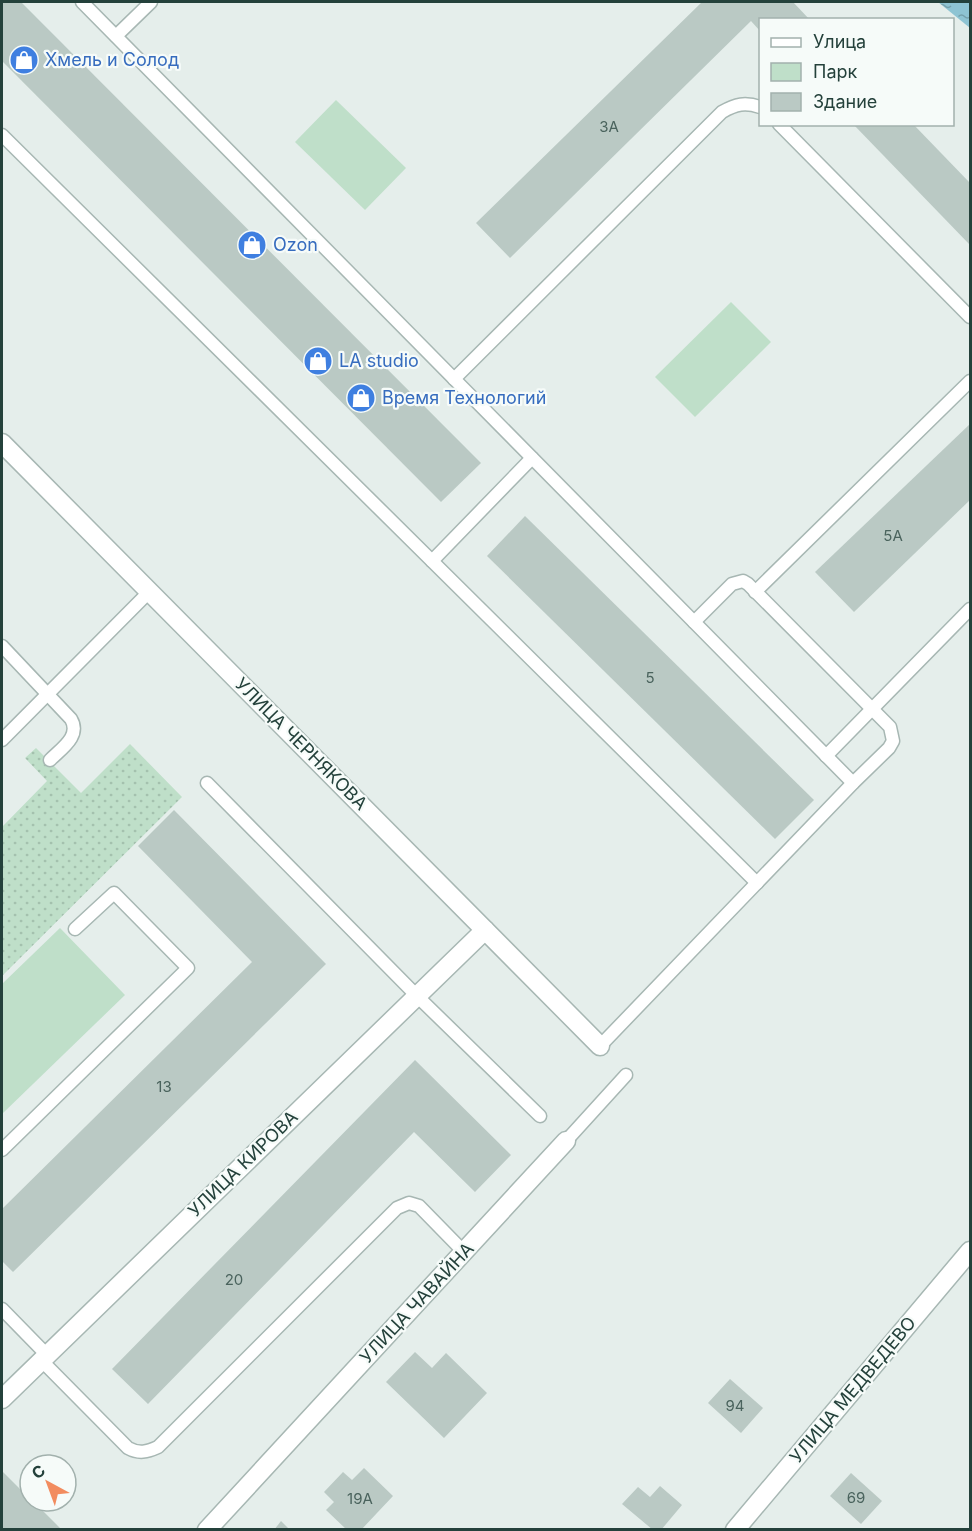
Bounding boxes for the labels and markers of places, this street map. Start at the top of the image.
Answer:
shop icon: Хмель и Солод [8,44,40,76]
place label: Хмель и Солод [45,49,179,70]
shop icon: Ozon [236,229,268,261]
place label: Ozon [273,234,318,255]
shop icon: LА studio [302,345,334,377]
place label: LА studio [339,350,419,371]
shop icon: Время Технологий [345,382,377,414]
place label: Время Технологий [382,387,546,408]

